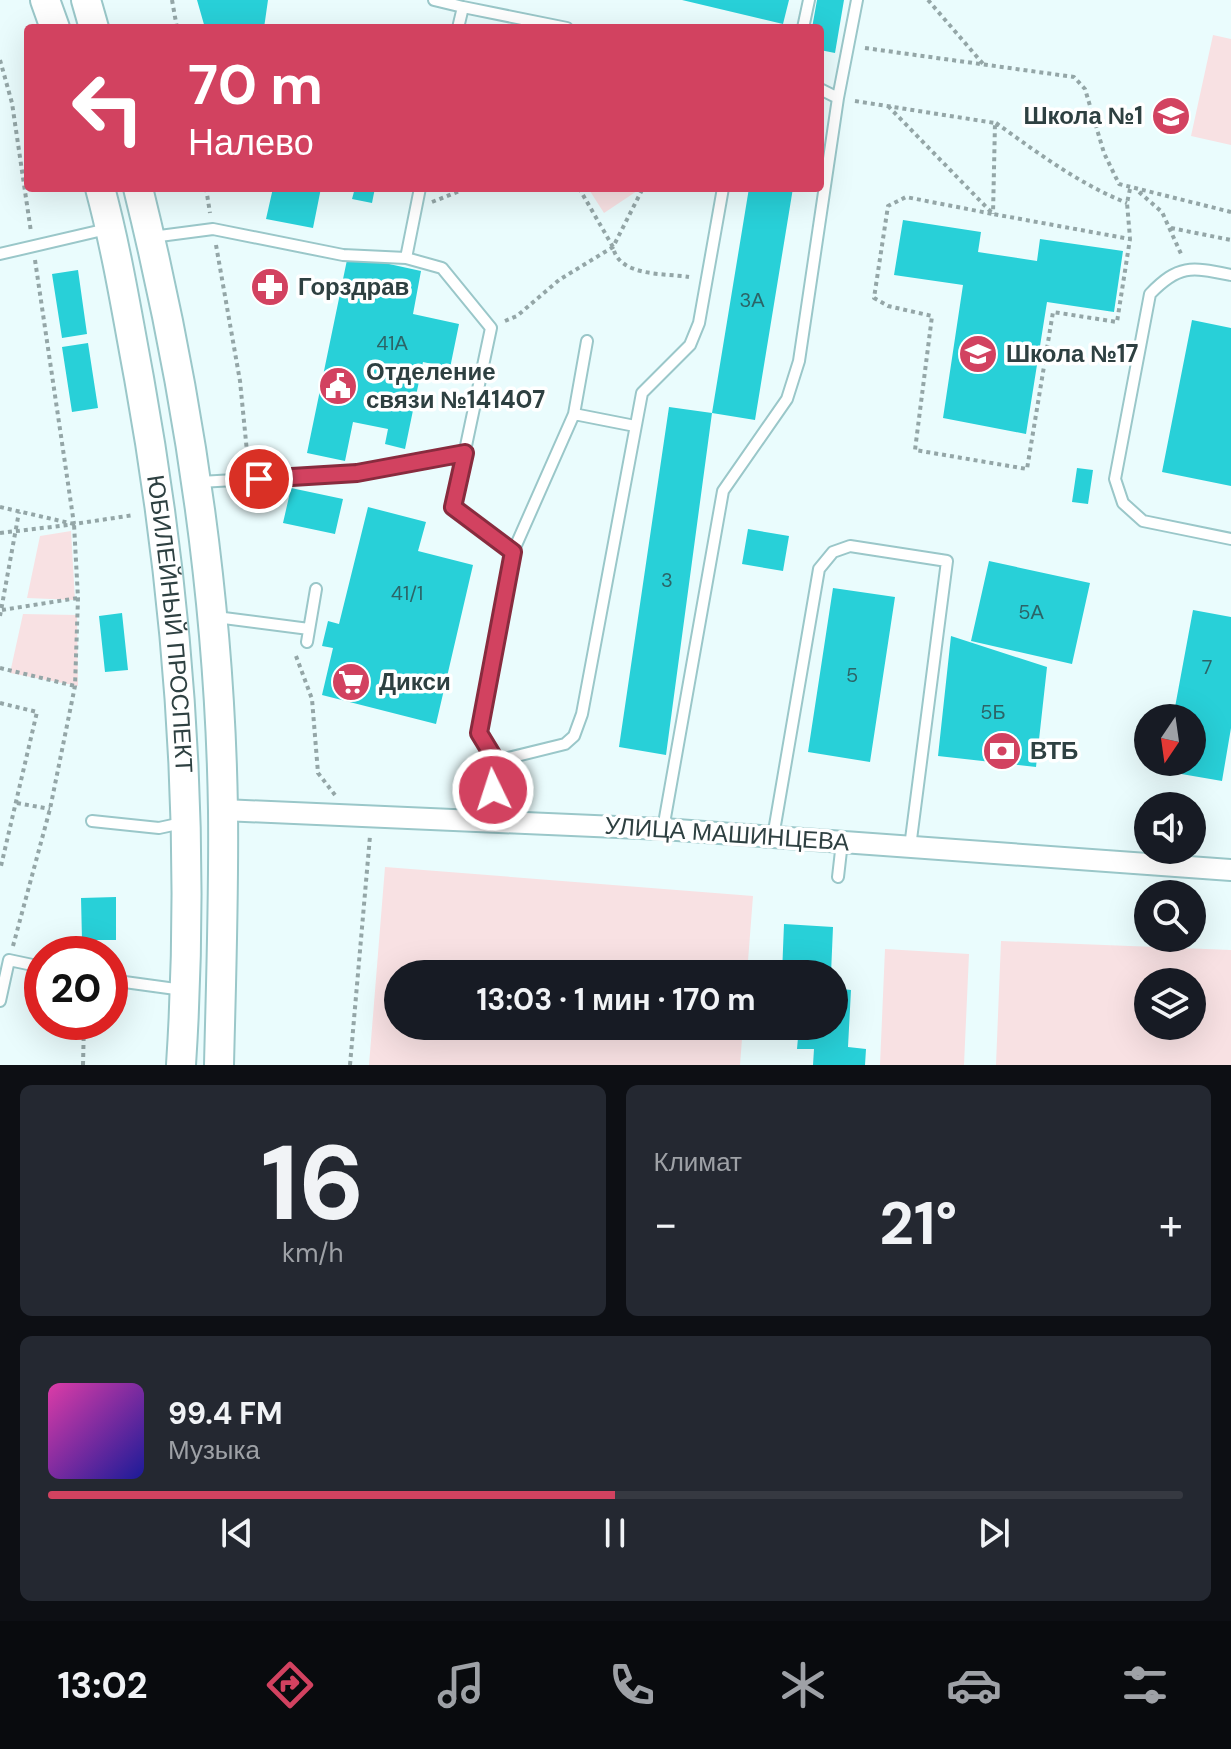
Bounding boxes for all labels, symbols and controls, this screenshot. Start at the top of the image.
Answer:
text: 70 m [188,48,323,121]
icon: left [56,56,160,160]
school or university icon: Школа №1 [1150,95,1192,137]
place label: Школа №1 [1023,100,1143,131]
text: Налево [188,119,314,166]
pharmacy icon: Горздрав [249,266,291,308]
place label: Горздрав [298,271,409,302]
house number: 3А [739,287,765,313]
house number: 41А [376,330,409,356]
school or university icon: Школа №17 [957,333,999,375]
place label: Школа №17 [1006,338,1139,369]
place label: Отделение связи №141407 [366,356,545,415]
public building icon: Отделение связи №141407 [317,365,359,407]
pin [225,445,293,513]
icon: arrive [237,457,281,501]
street label: ЮБИЛЕЙНЫЙ ПРОСПЕКТ [140,473,200,774]
house number: 3 [661,567,673,593]
house number: 41/1 [391,580,423,606]
house number: 5А [1018,599,1044,625]
house number: 7 [1202,654,1212,680]
supermarket icon: Дикси [330,661,372,703]
house number: 5 [846,662,858,688]
place label: Дикси [379,666,451,697]
house number: 5Б [980,699,1006,725]
north arrow [1134,704,1206,776]
map controls [1134,704,1206,1040]
bank icon: ВТБ [981,730,1023,772]
place label: ВТБ [1030,735,1078,766]
position arrow [451,748,535,832]
button: sound [1134,792,1206,864]
street label: УЛИЦА МАШИНЦЕВА [604,809,850,858]
button: search [1134,880,1206,952]
speed limit sign: 20 [24,936,128,1040]
button: layers [1134,968,1206,1040]
text: 13:03 · 1 мин · 170 m [476,980,756,1019]
text: 16 [261,1116,365,1251]
text: Климат [654,1145,742,1179]
text: 21° [879,1184,957,1263]
text: − [654,1195,678,1253]
text: + [1159,1195,1183,1253]
text: km/h [282,1236,343,1270]
text: 99.4 FM [168,1394,283,1433]
text: Музыка [168,1433,260,1467]
icon: previous [215,1511,259,1555]
icon: pause [593,1511,637,1555]
icon: next [972,1511,1016,1555]
icon: directions [262,1657,318,1713]
icon: music [433,1657,489,1713]
icon: phone [604,1657,660,1713]
icon: climate [775,1657,831,1713]
icon: car [946,1657,1002,1713]
icon: filters [1117,1657,1173,1713]
text: 13:02 [58,1662,147,1709]

